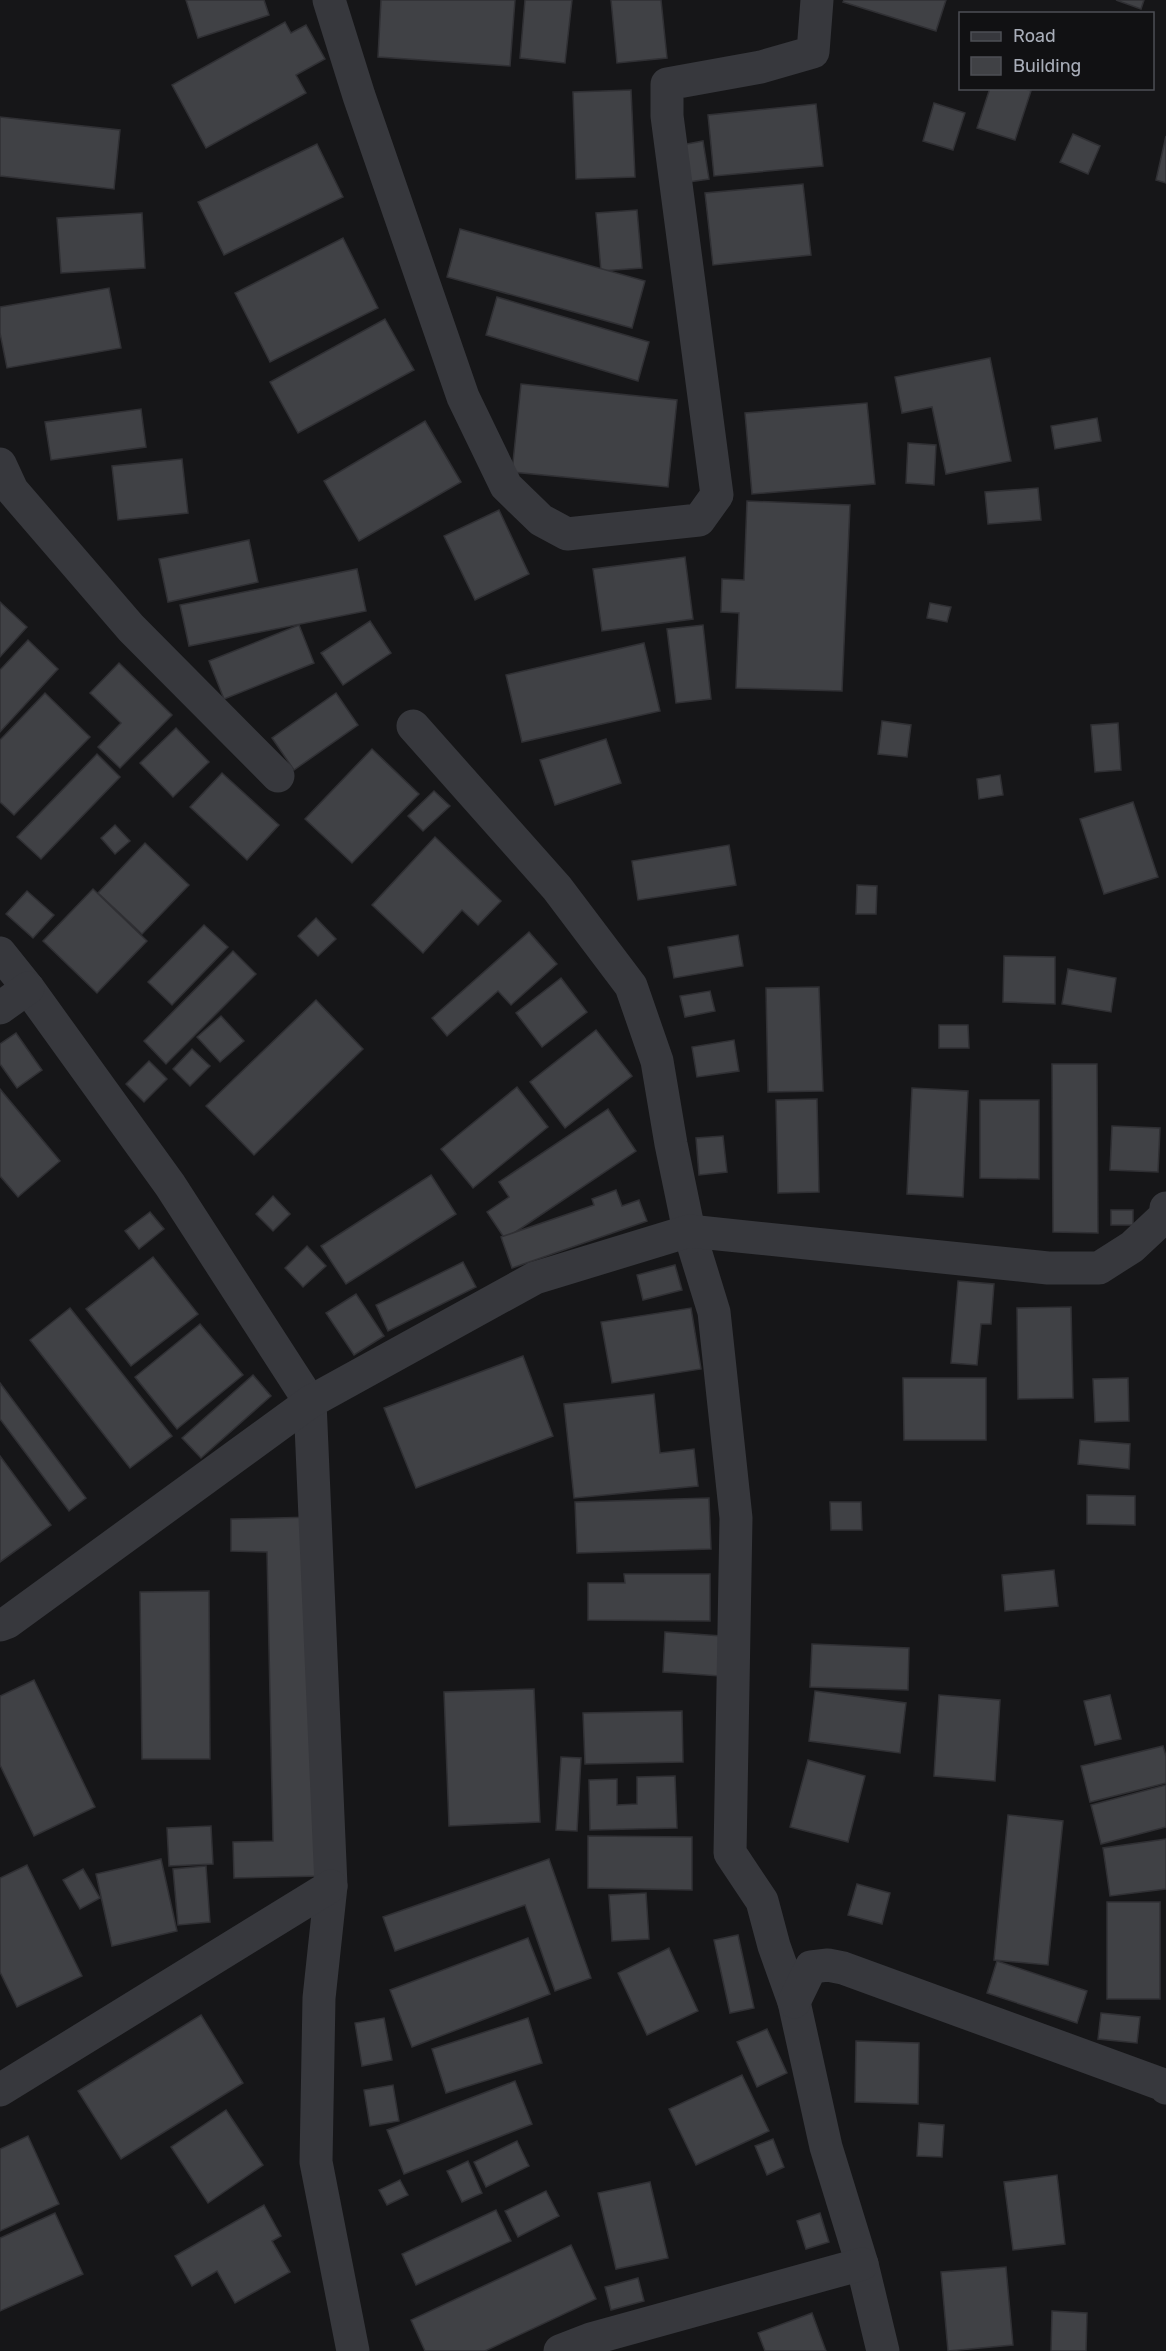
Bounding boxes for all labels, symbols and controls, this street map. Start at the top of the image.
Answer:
legend [959,12,1154,90]
text: Road [1013,25,1056,47]
text: Building [1013,55,1081,77]

